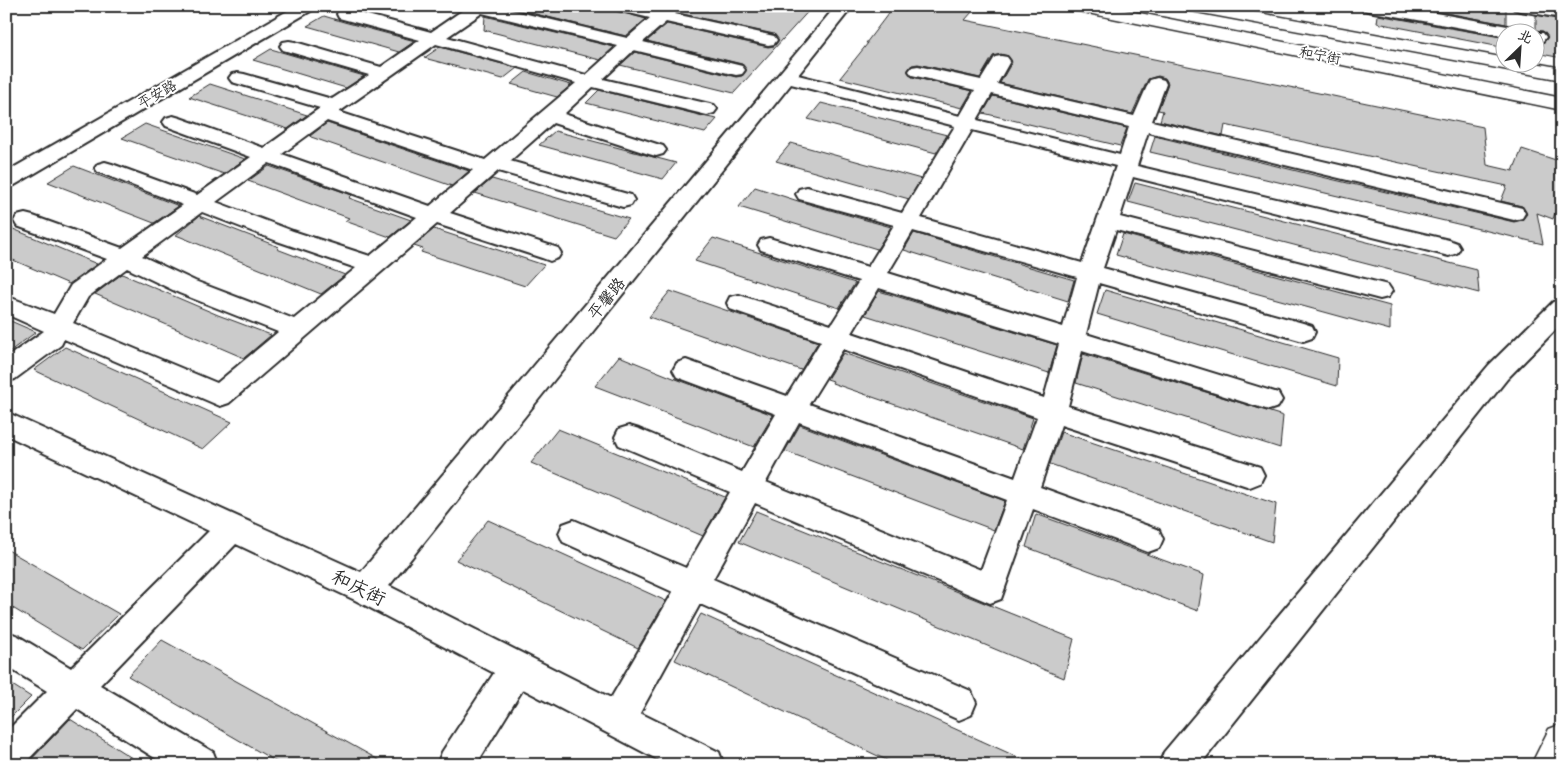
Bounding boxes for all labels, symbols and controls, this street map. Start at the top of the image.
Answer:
north arrow [1496,22,1546,72]
text: 北 [1514,26,1535,50]
street label: 和宁街 [1297,43,1342,71]
street label: 平安路 [135,77,181,115]
street label: 平馨路 [584,274,632,325]
street label: 和庆街 [326,566,389,615]

